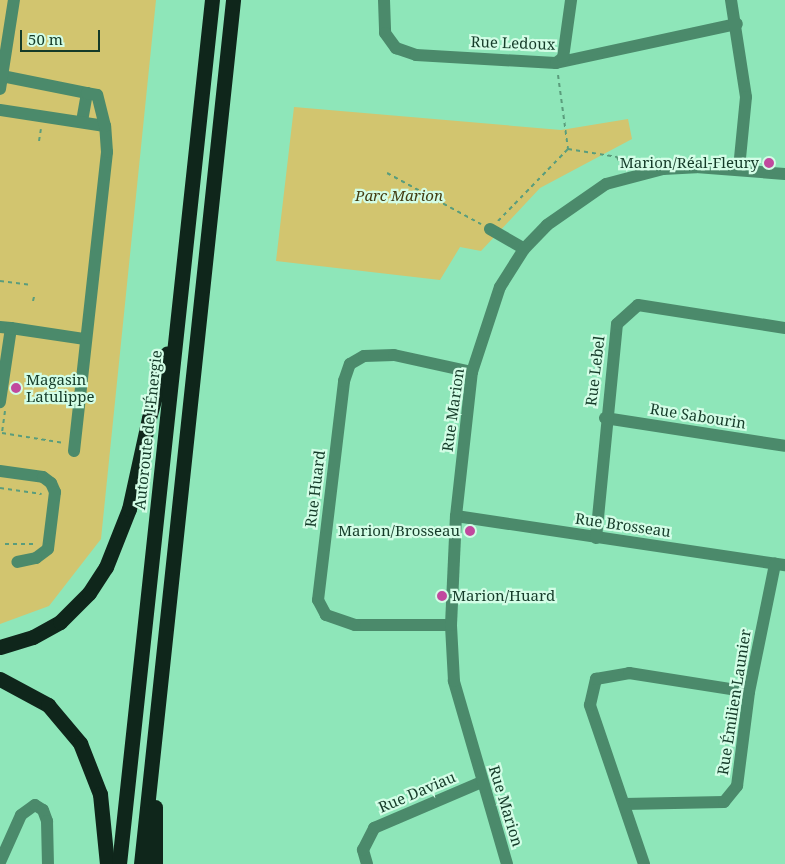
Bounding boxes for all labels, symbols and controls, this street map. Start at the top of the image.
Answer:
scale bar [22,20,102,52]
text: 50 m [28,29,63,49]
street label: Rue Ledoux [470,33,556,53]
place label: Marion/Réal-Fleury [620,154,759,172]
marker: Marion/Réal-Fleury [763,157,775,169]
park label: Parc Marion [355,187,443,205]
street label: Rue Lebel [582,335,608,407]
street label: Autoroute de l'Énergie [131,349,165,511]
street label: Rue Marion [438,367,468,453]
place label: Magasin Latulippe [26,370,94,405]
marker: Magasin Latulippe [10,382,22,394]
street label: Rue Sabourin [649,400,747,432]
street label: Rue Huard [301,449,329,529]
street label: Rue Brosseau [574,509,672,541]
place label: Marion/Brosseau [338,522,460,540]
marker: Marion/Brosseau [464,525,476,537]
place label: Marion/Huard [452,587,555,605]
marker: Marion/Huard [436,590,448,602]
street label: Rue Émilien Launier [714,628,754,776]
street label: Rue Marion [485,763,527,849]
street label: Rue Daviau [376,768,458,816]

